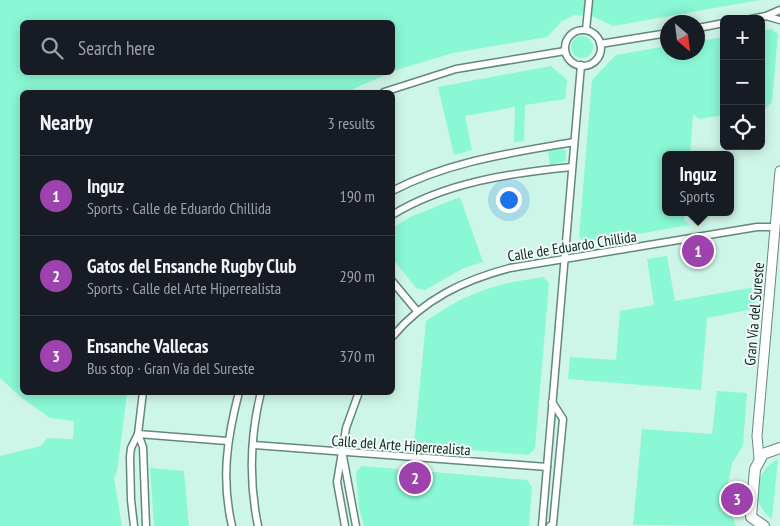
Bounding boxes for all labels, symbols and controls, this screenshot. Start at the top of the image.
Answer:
north arrow [660,15,705,60]
map controls [720,15,765,150]
button: + [720,15,765,60]
search box [20,20,395,75]
icon: search [38,34,66,62]
text: Search here [78,36,155,60]
button: − [720,60,765,105]
button: locate [720,105,765,150]
text: Nearby [40,109,93,136]
text: 3 results [328,113,375,133]
popup [662,151,734,216]
text: Inguz [679,162,717,186]
text: Inguz [87,174,124,198]
text: 1 [52,186,60,206]
text: 190 m [340,186,375,206]
text: Sports [679,186,715,206]
your location [496,187,522,213]
text: Sports · Calle de Eduardo Chillida [87,198,271,218]
street label: Calle de Eduardo Chillida [506,226,638,266]
pin: 1 [682,232,714,270]
text: Gatos del Ensanche Rugby Club [87,254,297,278]
street label: Gran Vía del Sureste [740,262,768,366]
text: 2 [52,266,60,286]
text: 290 m [340,266,375,286]
text: Sports · Calle del Arte Hiperrealista [87,278,281,298]
text: Ensanche Vallecas [87,334,208,358]
text: 3 [52,346,60,366]
text: 370 m [340,346,375,366]
text: Bus stop · Gran Vía del Sureste [87,358,255,378]
street label: Calle del Arte Hiperrealista [331,431,471,459]
pin: 2 [399,459,431,497]
pin: 3 [721,480,753,518]

